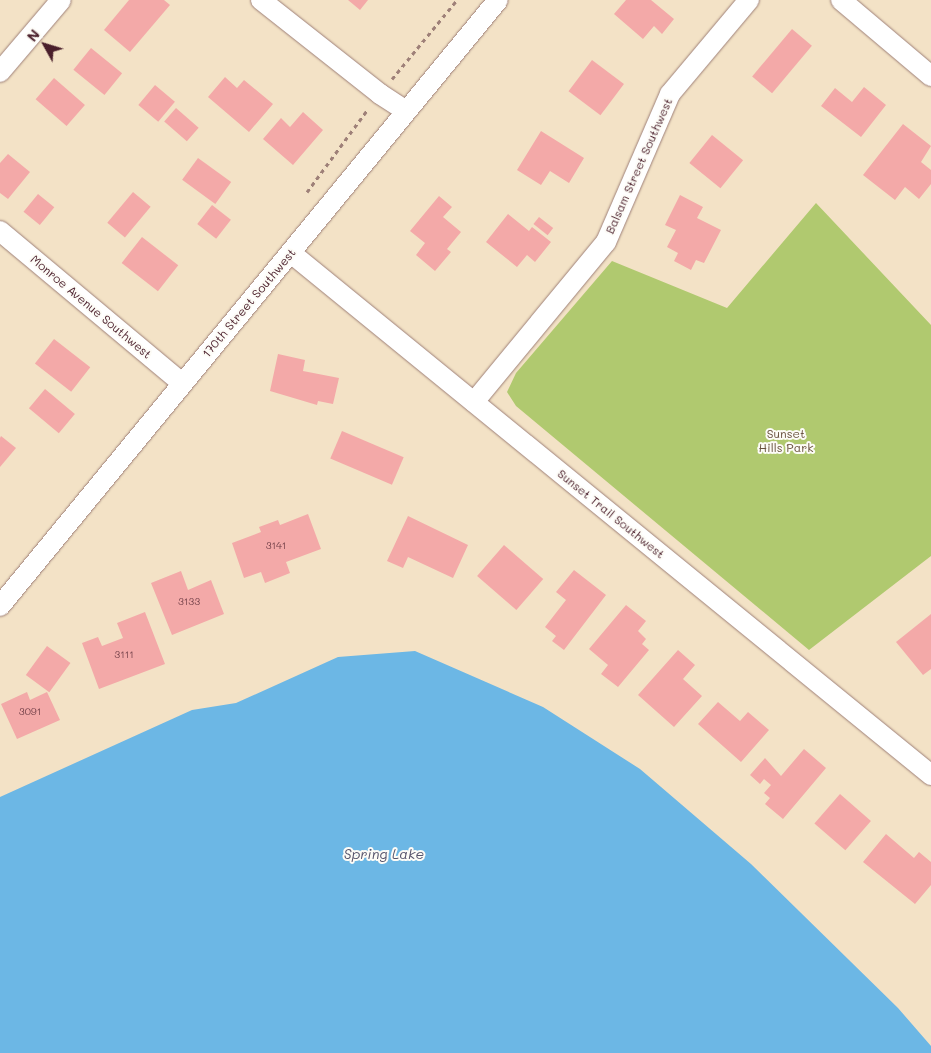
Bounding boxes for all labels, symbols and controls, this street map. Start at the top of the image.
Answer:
north arrow [20,20,70,70]
text: N [22,25,44,45]
street label: Balsam Street Southwest [603,96,675,236]
street label: 170th Street Southwest [199,246,299,360]
street label: Monroe Avenue Southwest [28,252,154,362]
park label: Sunset Hills Park [758,427,814,455]
street label: Sunset Trail Southwest [555,466,667,562]
house number: 3141 [266,540,286,552]
house number: 3133 [178,596,200,608]
house number: 3111 [114,649,134,661]
house number: 3091 [19,706,41,718]
water label: Spring Lake [344,846,424,862]

